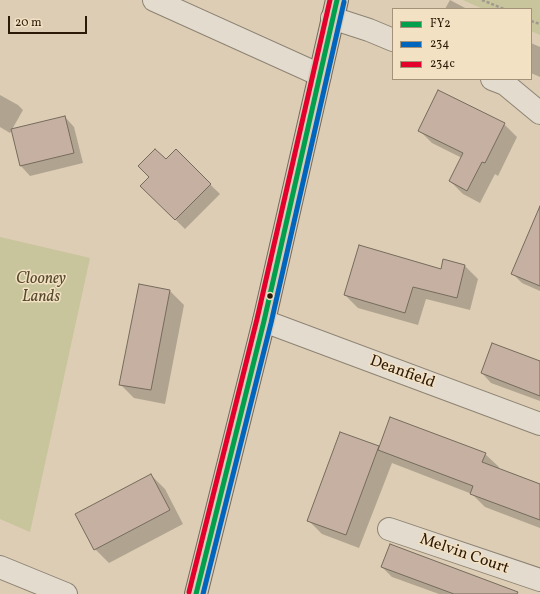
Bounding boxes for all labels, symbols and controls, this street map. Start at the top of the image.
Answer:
scale bar [10,8,89,34]
legend [392,8,532,80]
text: 20 m [15,15,42,31]
text: FY2 [430,16,451,32]
text: 234 [430,36,449,52]
text: 234c [430,56,455,72]
park label: Clooney Lands [16,270,66,308]
unlabelled marker [265,291,275,301]
street label: Deanfield [367,352,437,394]
street label: Melvin Court [417,531,511,579]

